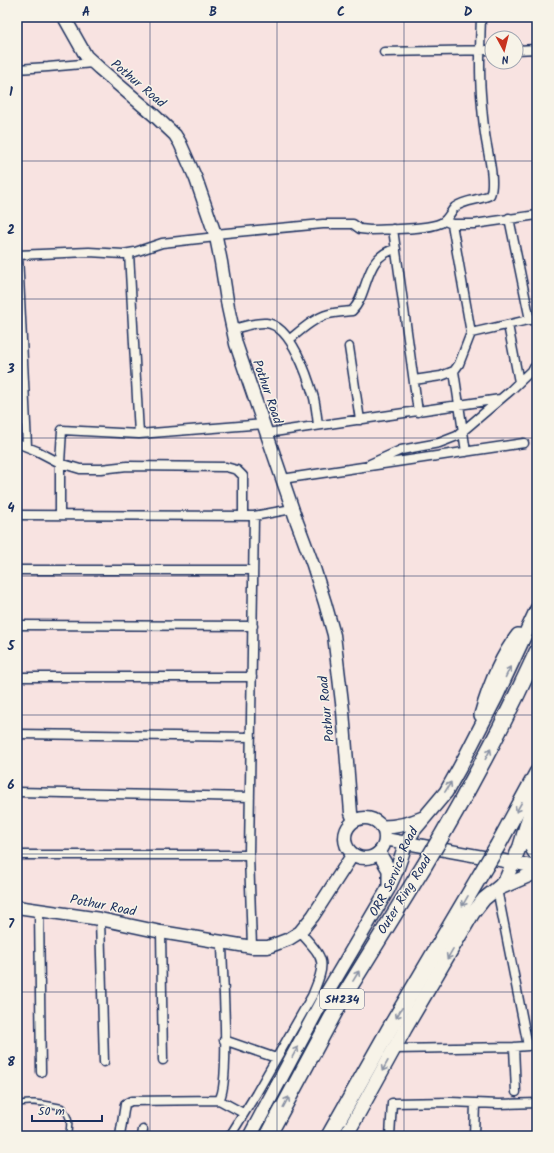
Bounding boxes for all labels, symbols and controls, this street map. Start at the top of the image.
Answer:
text: A [82,2,90,23]
text: B [209,2,217,23]
text: C [337,2,345,23]
text: D [464,2,473,23]
north arrow [484,30,524,70]
text: N [501,50,510,68]
street label: Pothur Road [106,54,171,114]
text: 1 [9,82,13,103]
text: 2 [7,220,15,241]
street label: Pothur Road [246,357,288,427]
text: 3 [6,359,15,380]
text: 4 [7,498,15,519]
text: 5 [7,636,16,657]
one-way arrow [505,666,512,678]
street label: Pothur Road [313,674,341,743]
one-way arrow [484,749,492,761]
text: 6 [7,775,15,796]
one-way arrow [445,781,453,793]
one-way arrow [514,801,522,813]
street label: ORR Service Road [363,823,424,921]
street label: Outer Ring Road [372,851,438,939]
street label: Pothur Road [68,889,138,923]
one-way arrow [461,895,469,907]
text: 7 [8,914,15,935]
one-way arrow [446,948,454,960]
one-way arrow [352,971,360,982]
road number: SH234 [320,989,364,1009]
one-way arrow [395,1007,403,1019]
one-way arrow [291,1046,299,1058]
text: 8 [7,1052,15,1073]
one-way arrow [380,1060,388,1072]
one-way arrow [283,1096,291,1108]
scale bar [32,1097,102,1123]
text: 50 m [38,1102,65,1121]

